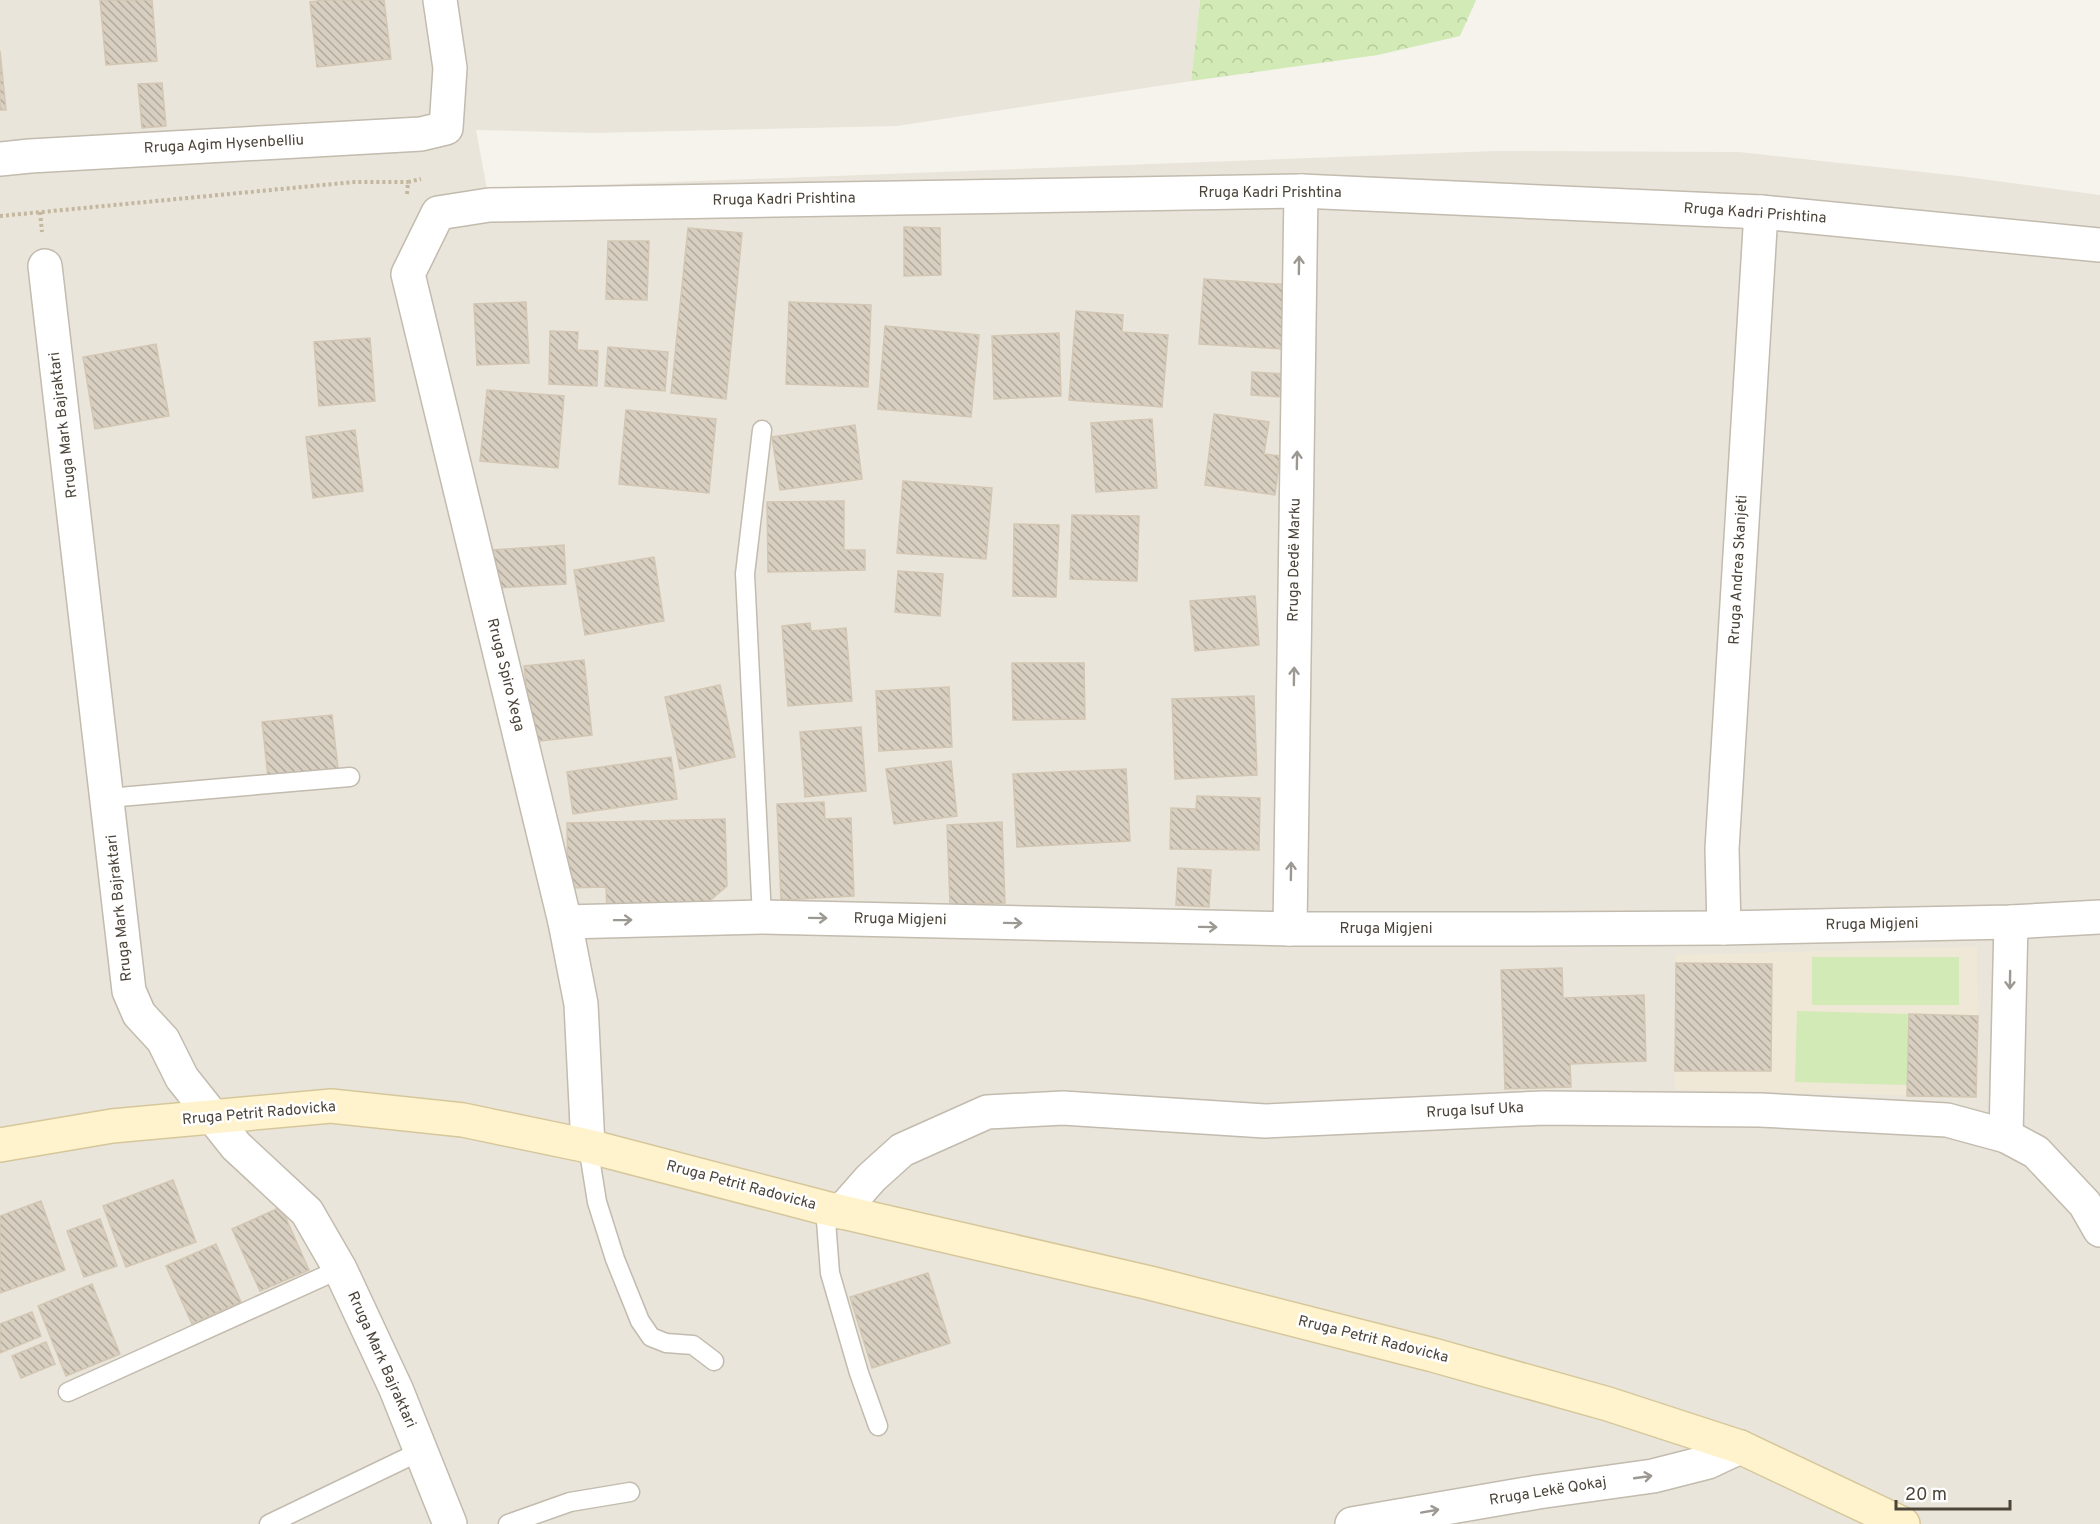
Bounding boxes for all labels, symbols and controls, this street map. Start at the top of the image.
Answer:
street label: Rruga Agim Hysenbelliu [143,131,305,159]
street label: Rruga Kadri Prishtina [1198,184,1342,203]
street label: Rruga Kadri Prishtina [712,189,856,211]
street label: Rruga Kadri Prishtina [1683,200,1827,228]
one-way arrow [1294,255,1305,275]
street label: Rruga Mark Bajraktari [46,351,82,499]
one-way arrow [1291,450,1303,470]
street label: Rruga Andrea Skanjeti [1726,495,1752,645]
street label: Rruga Dedë Marku [1284,498,1306,622]
street label: Rruga Spiro Xega [482,616,528,734]
one-way arrow [1288,666,1300,686]
street label: Rruga Mark Bajraktari [103,834,137,982]
one-way arrow [1285,861,1297,881]
street label: Rruga Migjeni [853,910,947,930]
one-way arrow [808,913,828,924]
one-way arrow [613,915,633,926]
street label: Rruga Migjeni [1825,915,1919,935]
one-way arrow [1003,917,1023,929]
street label: Rruga Migjeni [1339,920,1433,939]
one-way arrow [1198,922,1218,933]
one-way arrow [2004,970,2015,990]
street label: Rruga Petrit Radovicka [181,1098,337,1130]
street label: Rruga Isuf Uka [1426,1099,1524,1123]
street label: Rruga Petrit Radovicka [664,1157,818,1215]
street label: Rruga Mark Bajraktari [342,1289,420,1431]
street label: Rruga Petrit Radovicka [1296,1312,1450,1368]
one-way arrow [1633,1472,1653,1483]
street label: Rruga Lekë Qokaj [1488,1473,1608,1511]
scale bar [1896,1473,2010,1511]
text: 20 m [1905,1484,1947,1507]
one-way arrow [1420,1505,1439,1516]

